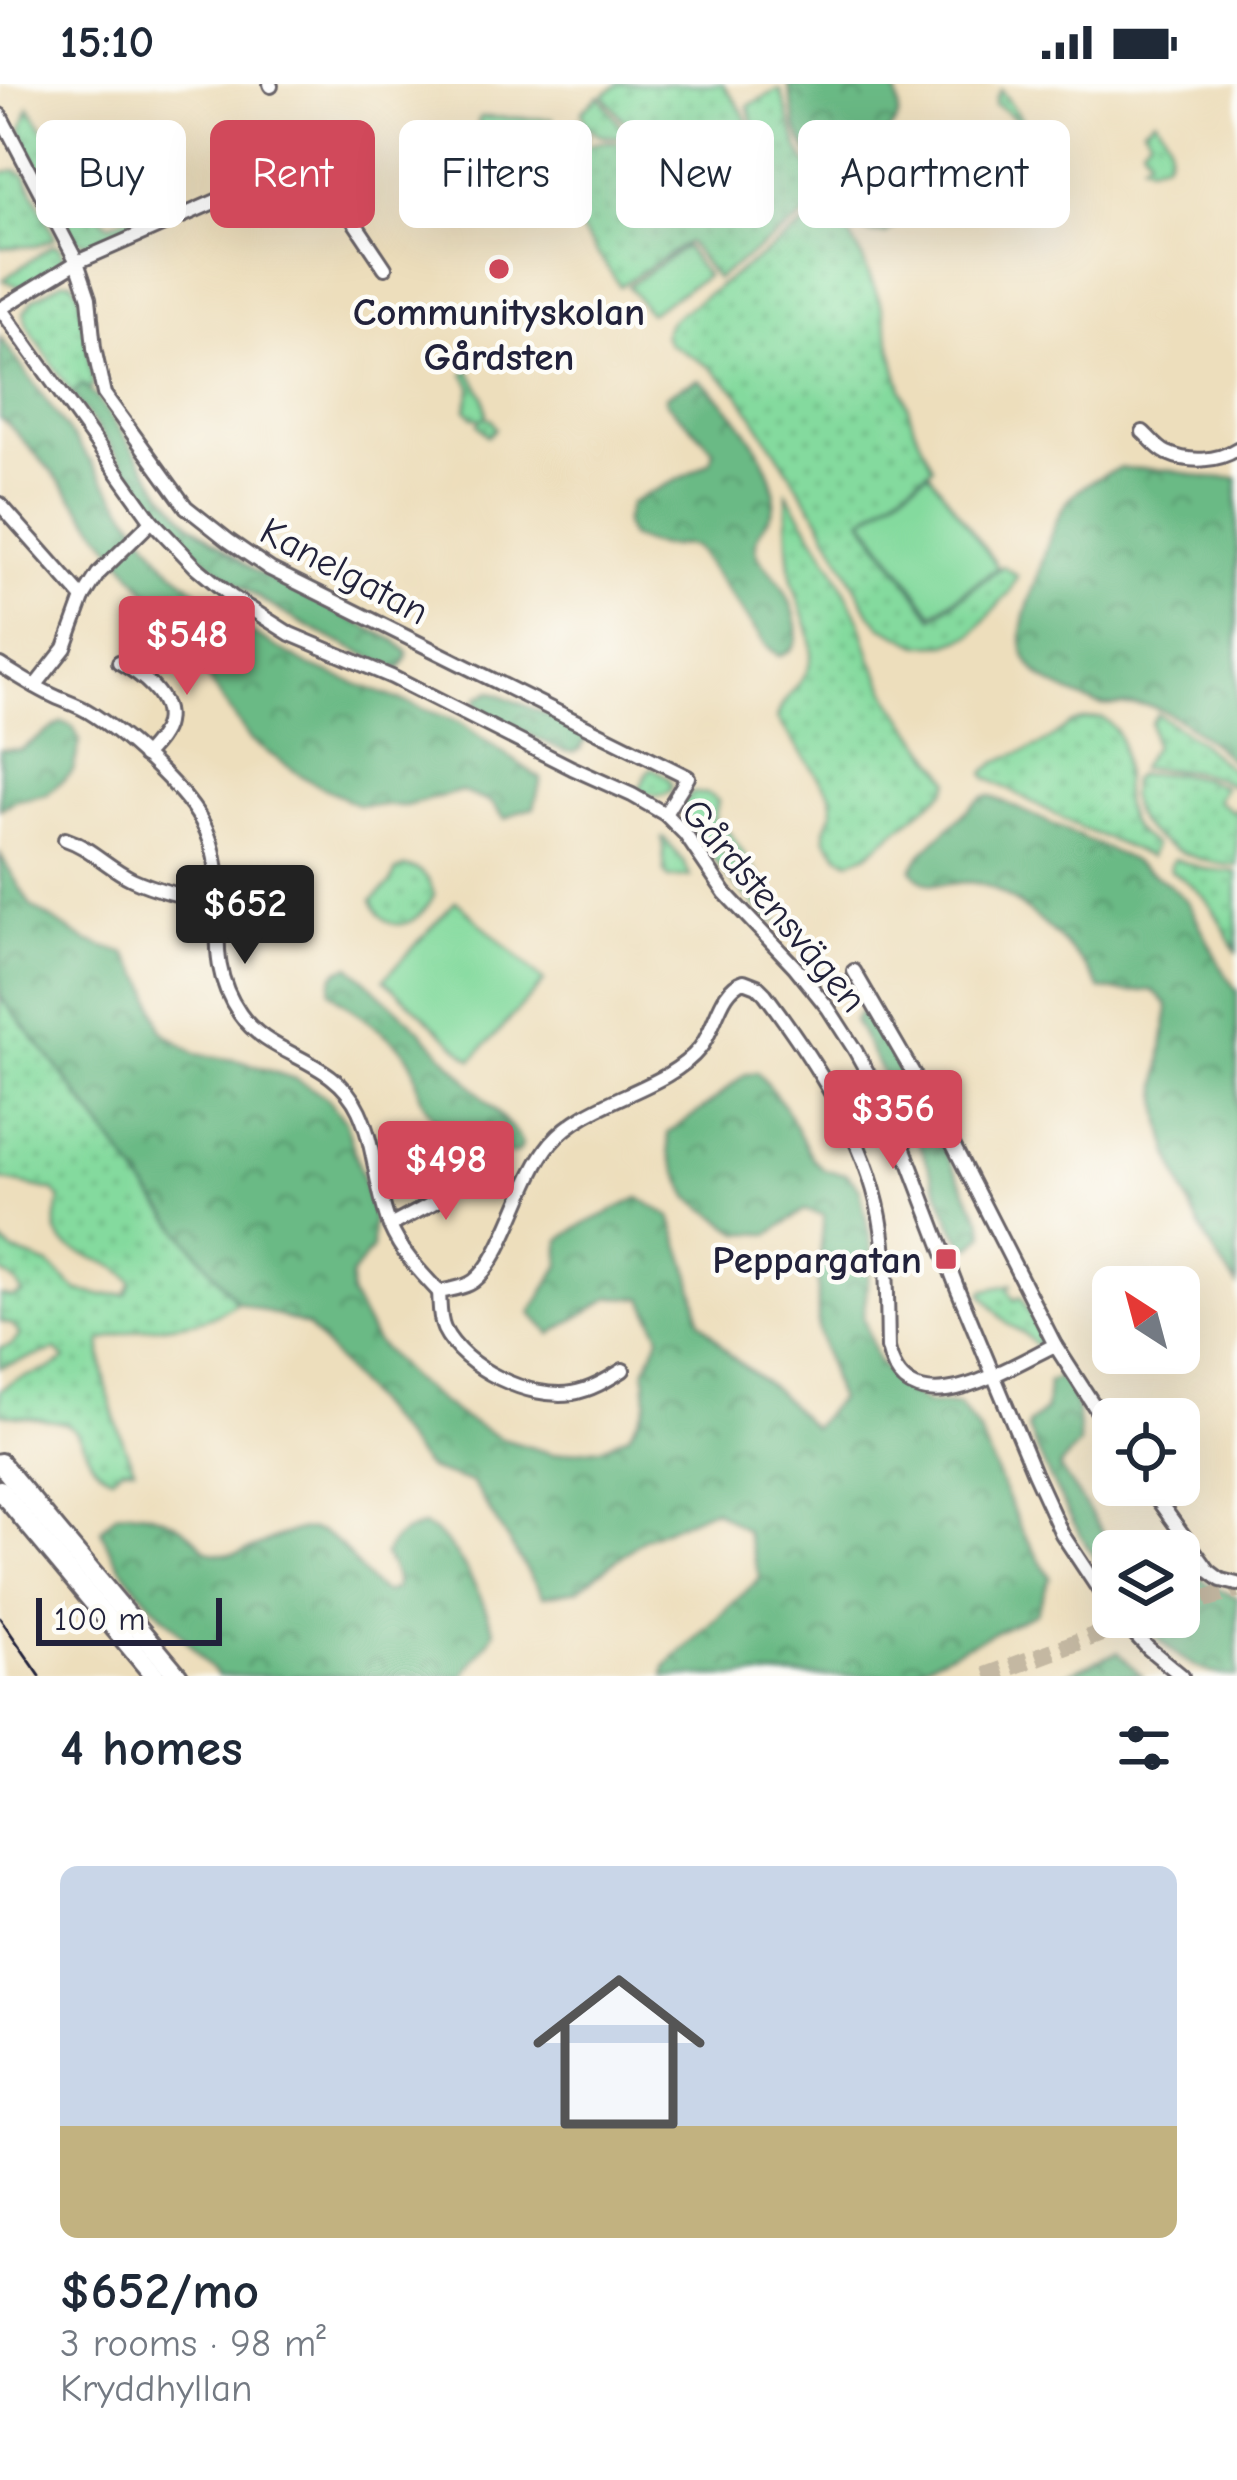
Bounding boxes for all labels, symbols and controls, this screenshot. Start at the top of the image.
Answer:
text: 15:10 [60,16,154,68]
chip: Buy [36,120,186,228]
chip: Rent [210,120,375,228]
chip: Filters [399,120,592,228]
chip: New [616,120,774,228]
chip: Apartment [798,120,1070,228]
marker: Communityskolan Gårdsten [486,256,512,282]
place label: Communityskolan Gårdsten [353,290,645,380]
street label: Kanelgatan [252,508,436,634]
pin: $548 [116,596,258,698]
text: $548 [146,612,228,657]
street label: Gårdstensvägen [672,790,876,1022]
pin: $652 [174,865,316,967]
text: $652 [203,881,287,926]
pin: $356 [822,1070,964,1172]
text: $356 [851,1086,935,1131]
pin: $498 [375,1121,517,1223]
text: $498 [405,1137,487,1182]
place label: Peppargatan [712,1238,922,1283]
marker: Peppargatan [933,1246,959,1272]
north arrow [1092,1266,1200,1374]
map controls [1092,1266,1200,1638]
button: locate [1092,1398,1200,1506]
button: layers [1092,1530,1200,1638]
scale bar [36,1592,222,1645]
text: 100 m [54,1600,146,1638]
icon: filters [1111,1715,1177,1781]
text: 4 homes [60,1719,243,1778]
icon: home [511,1944,727,2160]
text: $652/mo [60,2262,259,2321]
text: 3 rooms · 98 m² [60,2321,326,2366]
text: Kryddhyllan [60,2366,253,2411]

